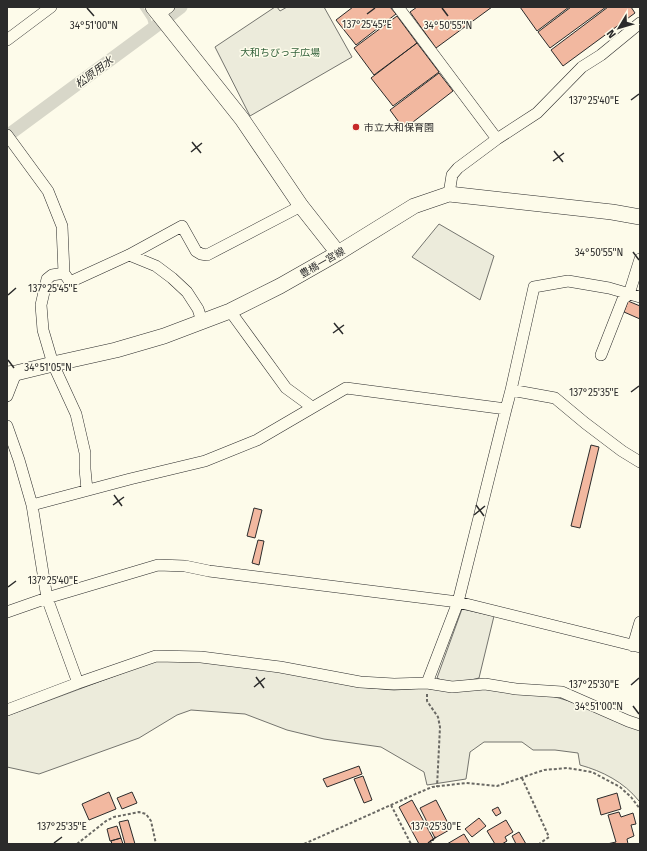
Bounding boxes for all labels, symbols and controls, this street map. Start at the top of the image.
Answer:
north arrow [599,8,639,48]
text: 137°25'45"E [342,19,392,31]
text: 34°51'00"N [70,20,118,32]
text: 34°50'55"N [424,20,472,32]
text: N [604,27,619,41]
park label: 大和ちびっ子広場 [240,47,320,59]
water label: 松原用水 [73,53,117,91]
text: 137°25'40"E [569,95,619,107]
marker: 市立大和保育園 [351,122,361,132]
place label: 市立大和保育園 [364,122,434,134]
street label: 豊橋一宮線 [298,245,347,281]
text: 34°50'55"N [575,247,623,259]
text: 137°25'45"E [28,283,78,295]
text: 34°51'05"N [24,362,72,374]
text: 137°25'35"E [569,387,619,399]
text: 137°25'40"E [28,575,78,587]
text: 137°25'30"E [569,679,619,691]
text: 34°51'00"N [575,701,623,713]
text: 137°25'35"E [37,821,87,833]
text: 137°25'30"E [411,821,461,833]

